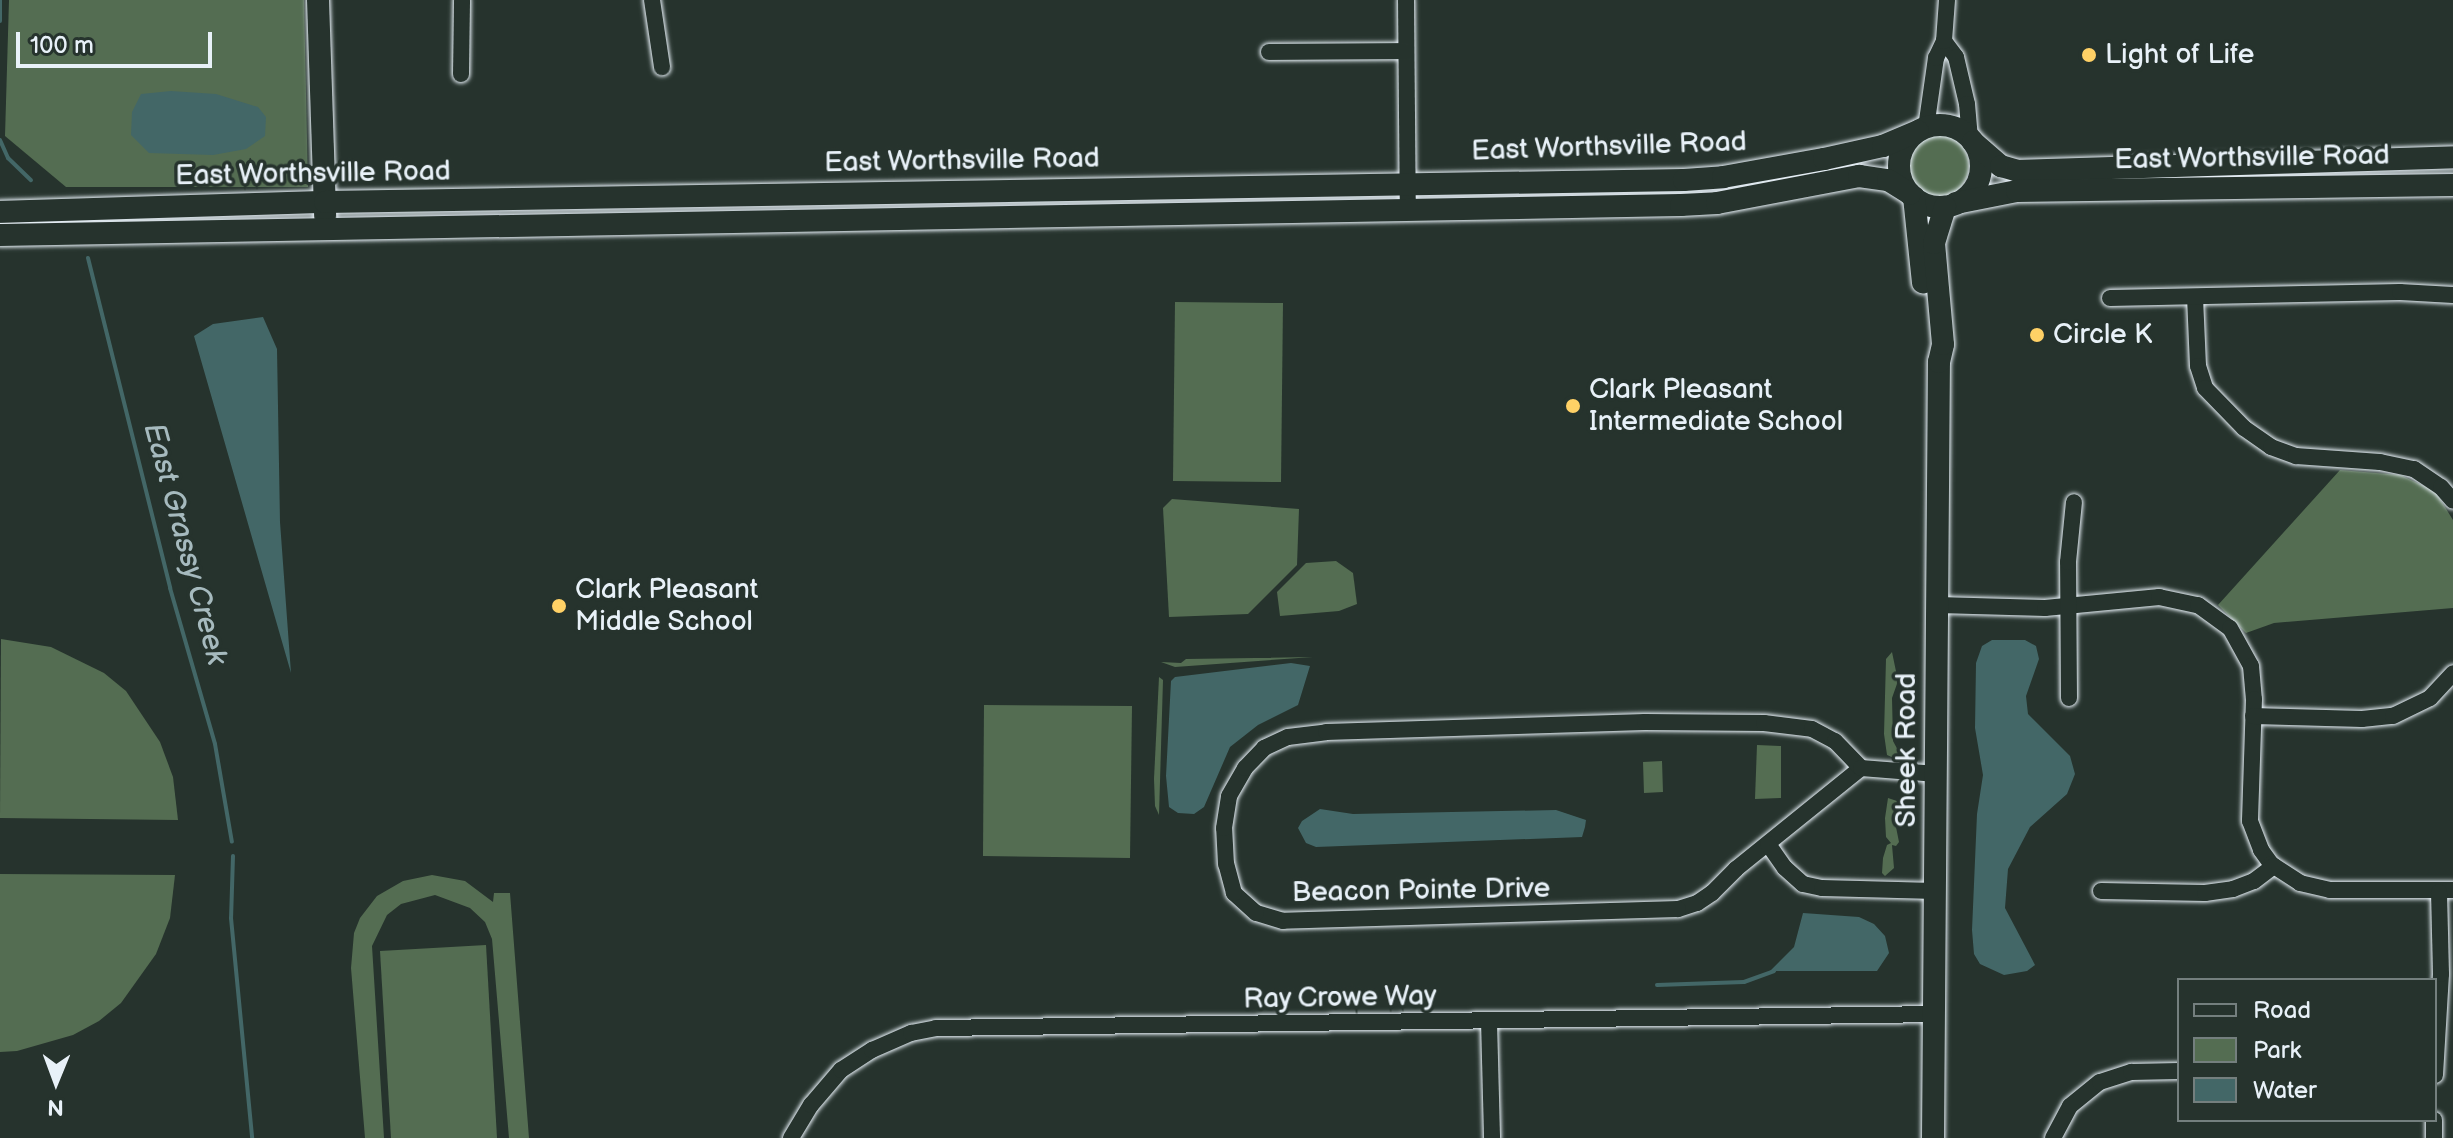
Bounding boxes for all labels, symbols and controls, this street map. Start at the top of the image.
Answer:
scale bar [20,16,216,66]
text: 100 m [30,31,94,60]
place label: Light of Life [2105,38,2254,72]
marker: Light of Life [2080,46,2098,64]
street label: East Worthsville Road [1470,125,1748,169]
street label: East Worthsville Road [2113,139,2391,177]
street label: East Worthsville Road [823,142,1101,180]
street label: East Worthsville Road [174,155,452,193]
place label: Circle K [2053,318,2152,352]
marker: Circle K [2028,326,2046,344]
place label: Clark Pleasant Intermediate School [1589,373,1843,439]
marker: Clark Pleasant Intermediate School [1564,397,1582,415]
water label: East Grassy Creek [135,418,235,670]
place label: Clark Pleasant Middle School [575,573,758,639]
marker: Clark Pleasant Middle School [550,597,568,615]
street label: Sheek Road [1890,673,1924,827]
street label: Beacon Pointe Drive [1292,872,1550,910]
legend [2177,978,2437,1122]
street label: Ray Crowe Way [1242,979,1438,1017]
text: Road [2253,996,2311,1025]
text: Park [2253,1036,2301,1065]
north arrow [16,1042,96,1122]
text: Water [2253,1076,2317,1105]
text: N [47,1093,64,1120]

